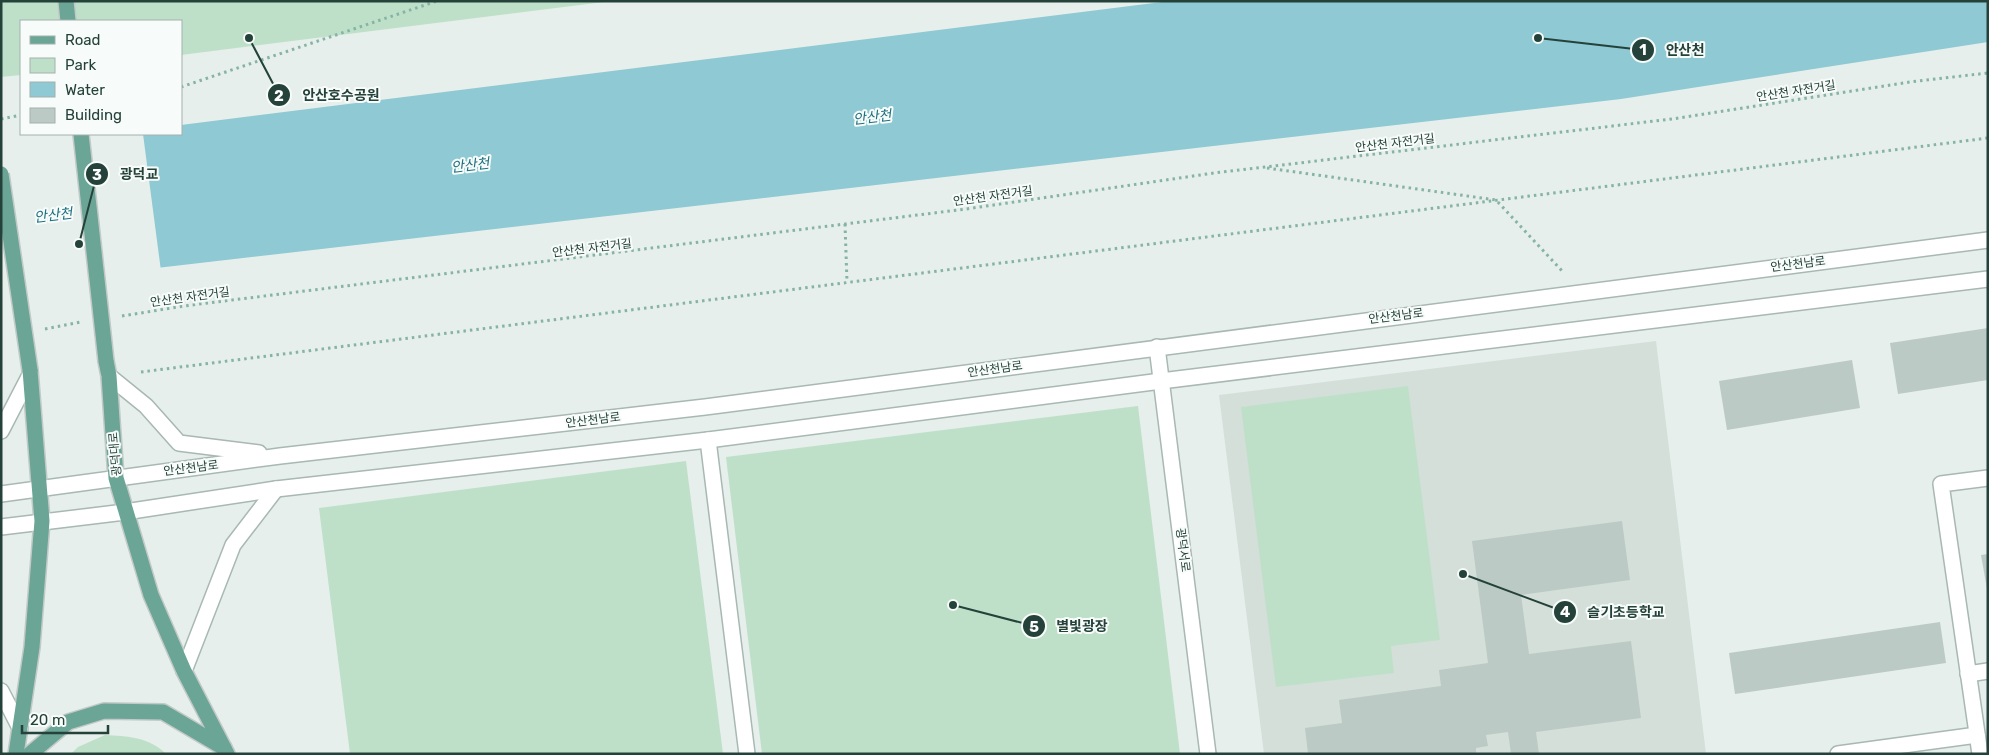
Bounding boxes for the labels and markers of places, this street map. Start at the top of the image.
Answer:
callout: 안산천 [1631,35,1715,64]
callout: 안산호수공원 [267,81,389,110]
callout: 광덕교 [84,160,168,189]
callout: 슬기초등학교 [1553,597,1675,626]
callout: 별빛광장 [1022,612,1118,641]

